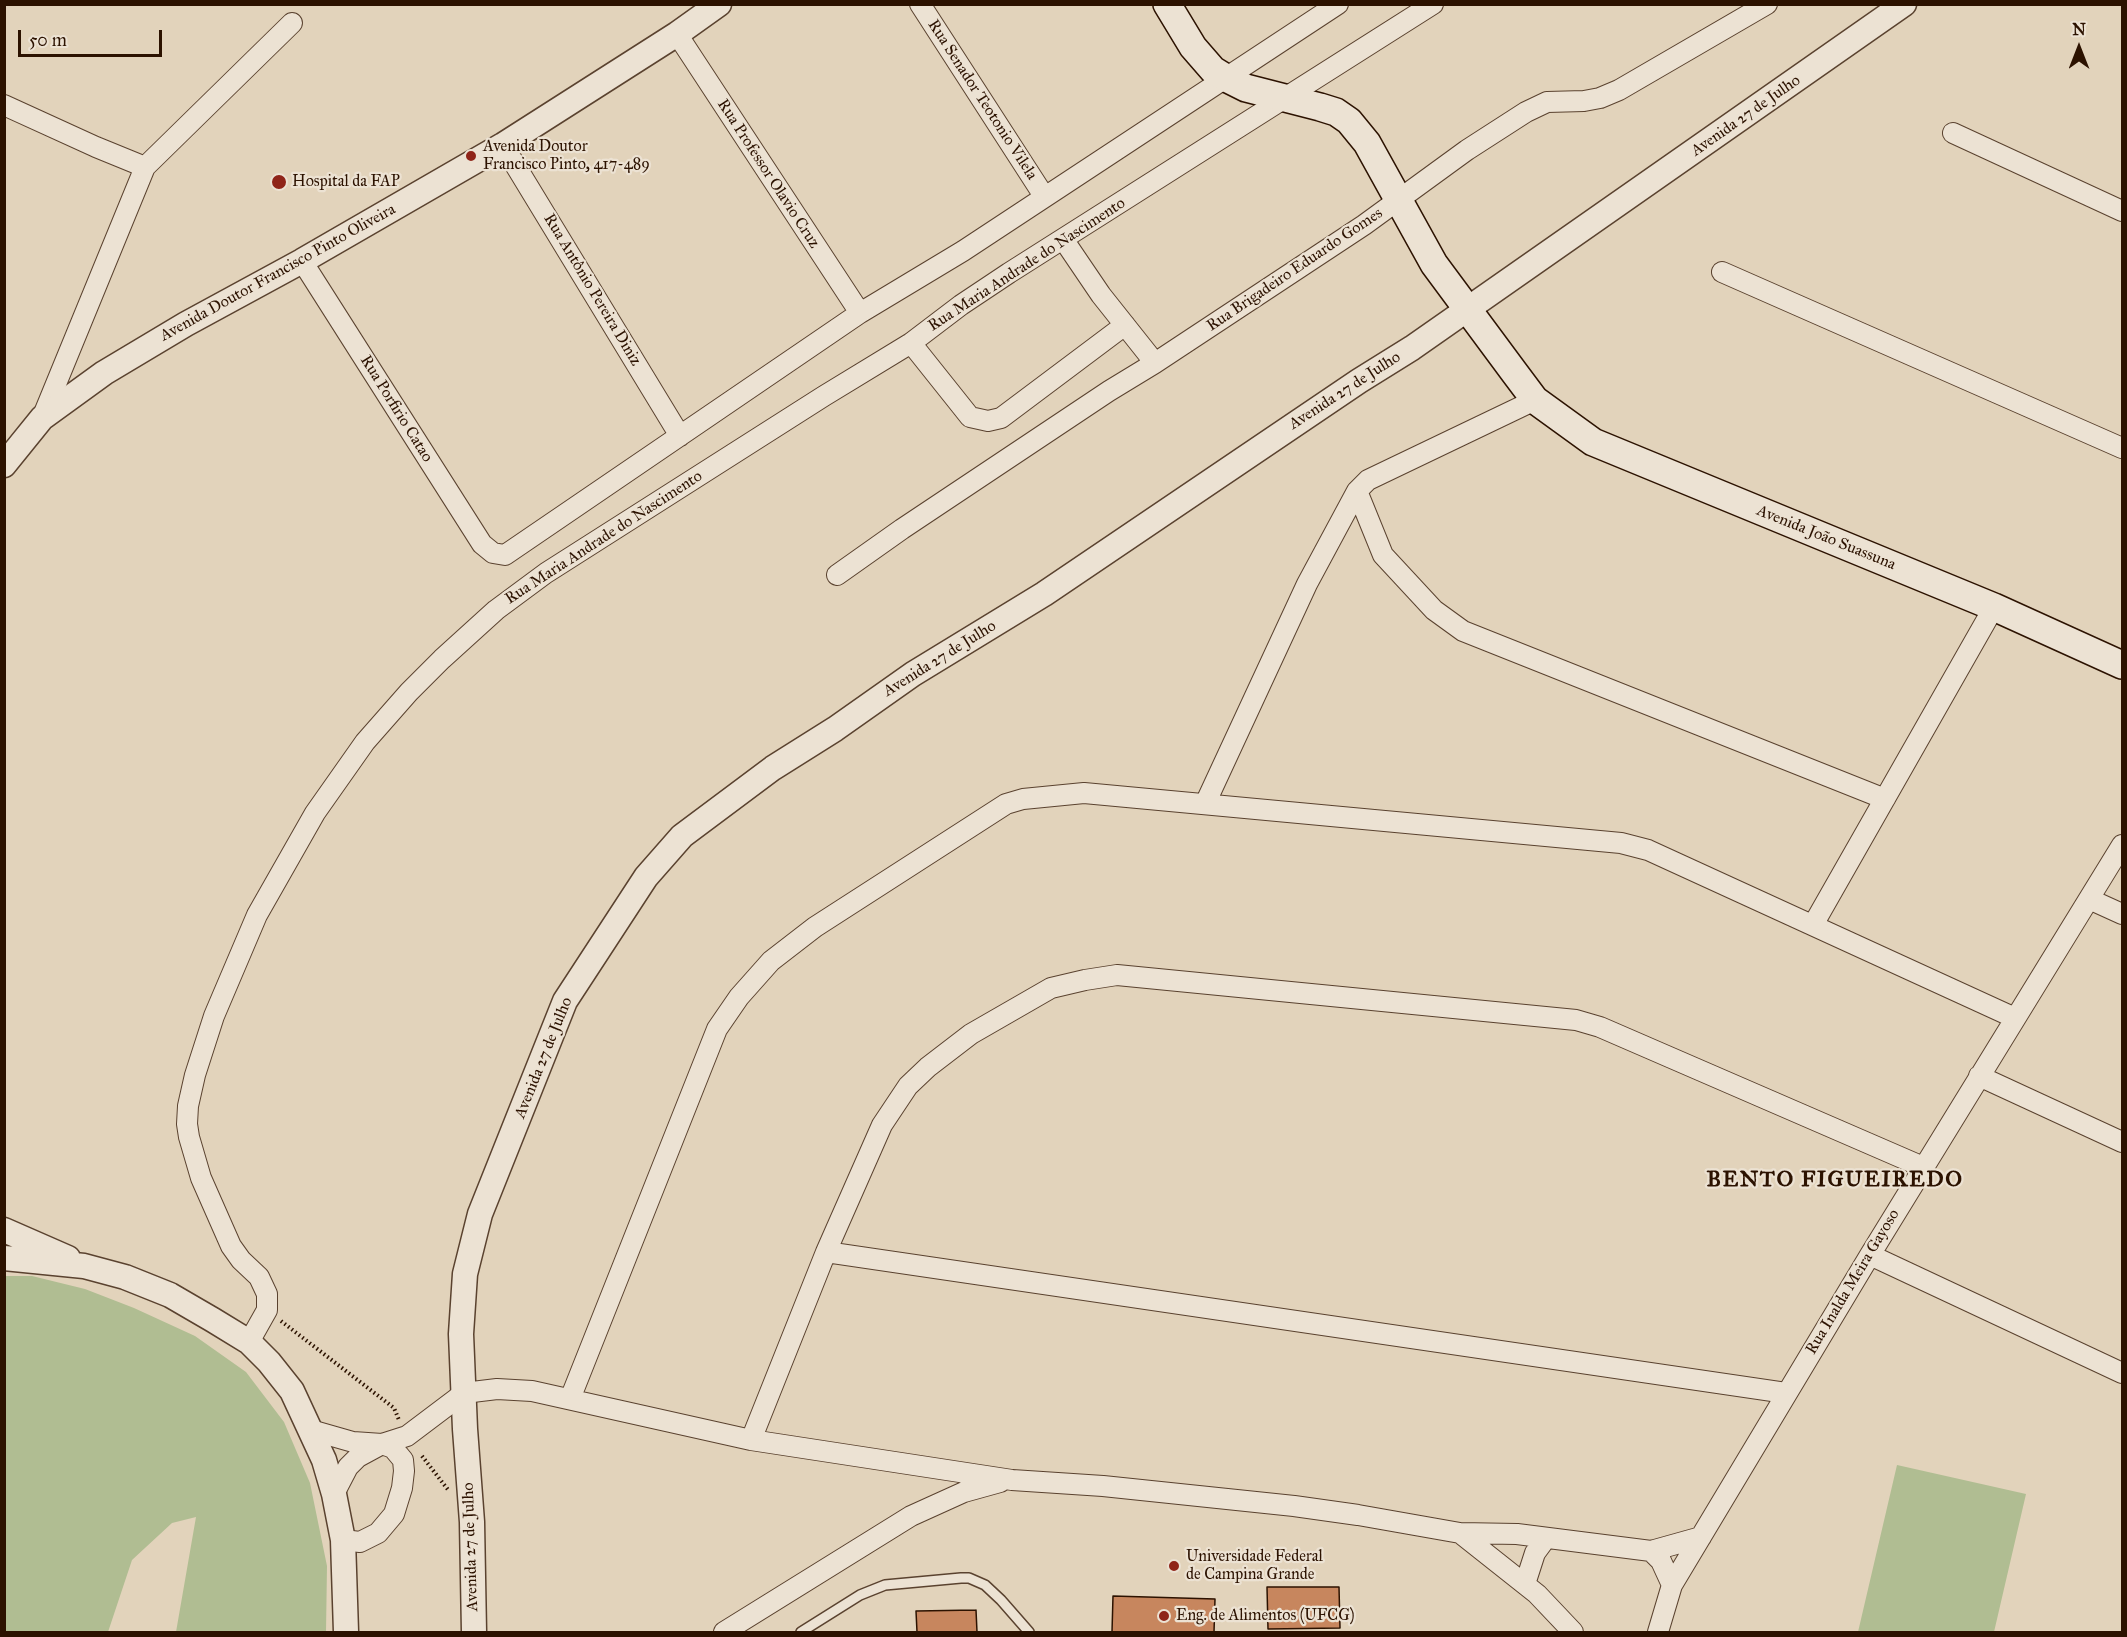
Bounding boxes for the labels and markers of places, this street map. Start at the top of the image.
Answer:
place label: Avenida Doutor Francisco Pinto, 417-489 [483,137,650,175]
marker: Avenida Doutor Francisco Pinto, 417-489 [464,149,478,163]
place label: Hospital da FAP [292,172,400,192]
marker: Hospital da FAP [270,173,288,191]
place label: Universidade Federal de Campina Grande [1186,1547,1323,1585]
marker: Universidade Federal de Campina Grande [1167,1559,1181,1573]
place label: Eng. de Alimentos (UFCG) [1176,1606,1354,1626]
marker: Eng. de Alimentos (UFCG) [1157,1609,1171,1623]

